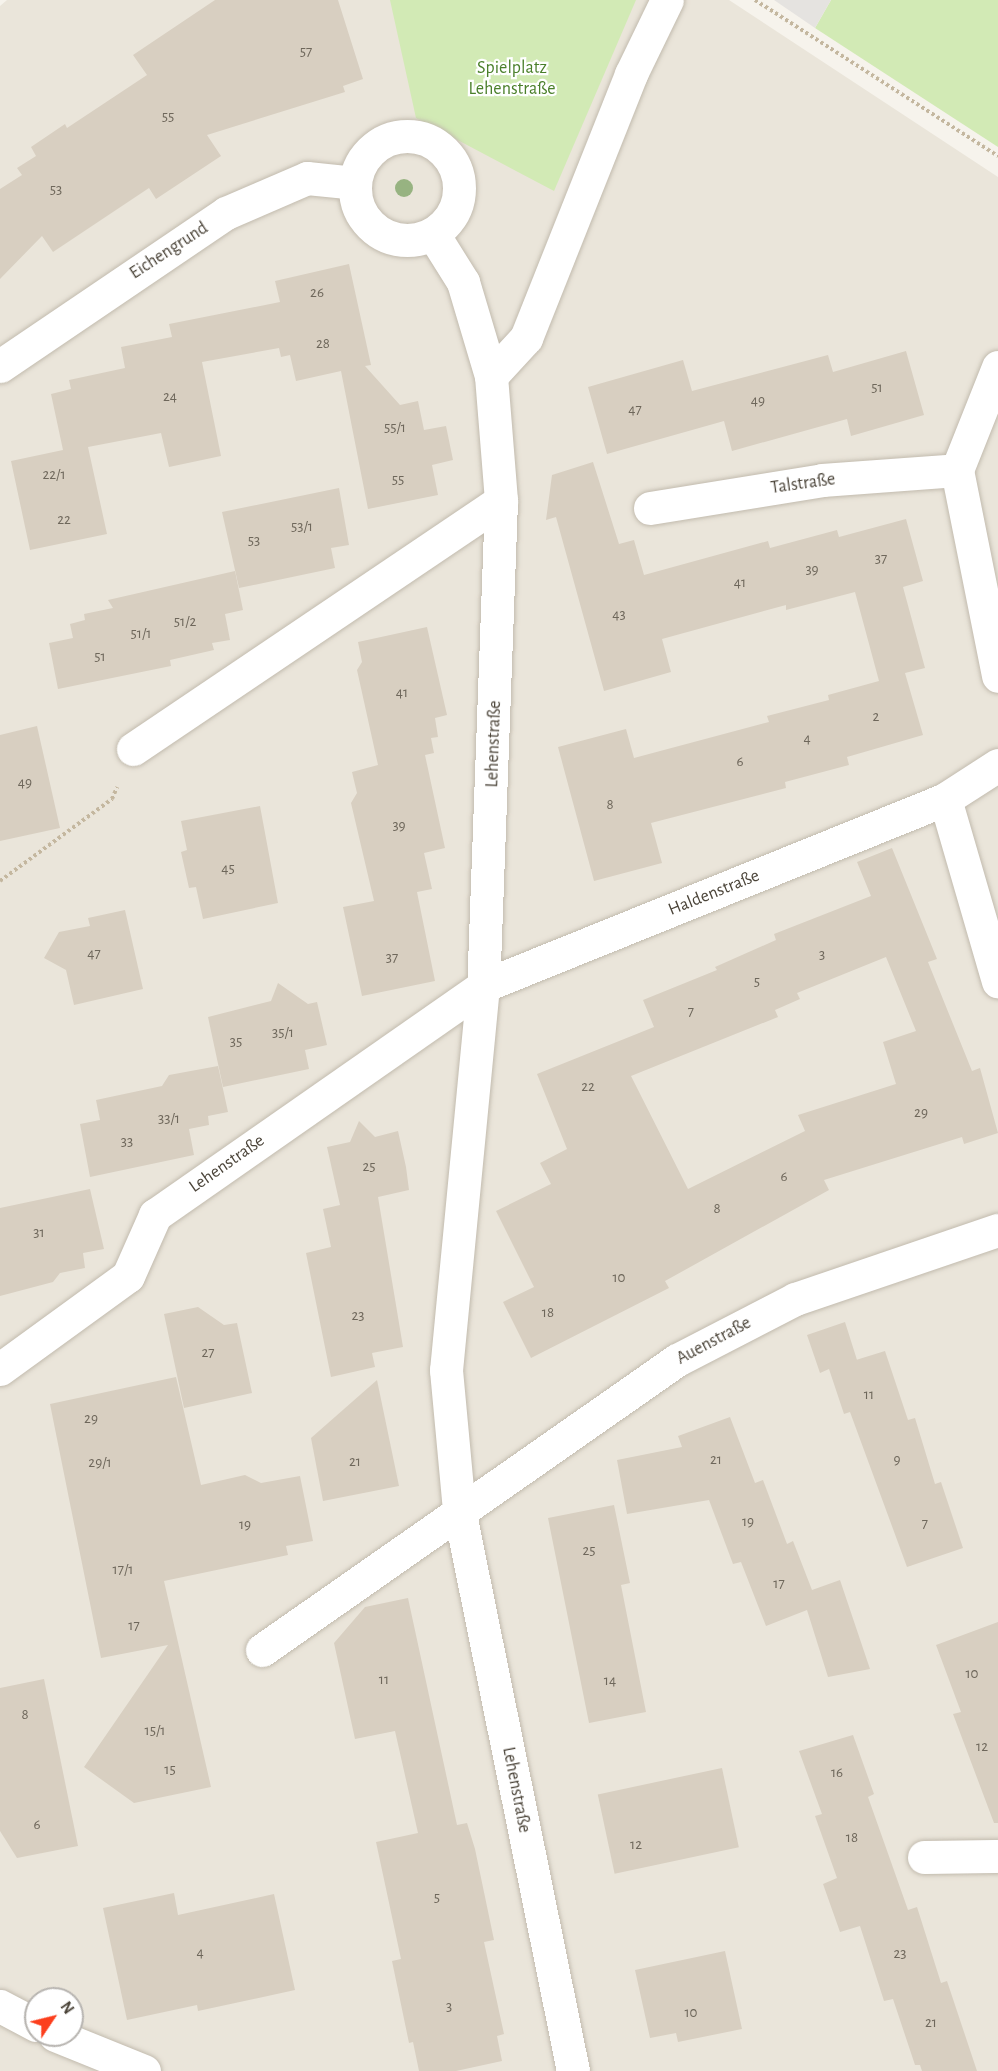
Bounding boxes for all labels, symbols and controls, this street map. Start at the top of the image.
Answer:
house number: 57 [300,43,312,61]
park label: Spielplatz Lehenstraße [468,58,556,100]
house number: 55 [162,108,174,126]
house number: 53 [50,181,62,199]
street label: Eichengrund [126,218,212,284]
house number: 26 [310,284,324,302]
house number: 28 [316,335,330,353]
house number: 51 [871,379,883,397]
house number: 24 [163,388,177,406]
house number: 49 [751,392,765,410]
house number: 47 [628,401,642,419]
house number: 55/1 [384,419,406,437]
house number: 22/1 [42,466,66,484]
street label: Talstraße [769,469,837,499]
house number: 55 [392,471,404,489]
house number: 22 [57,511,71,529]
house number: 53/1 [291,518,313,536]
house number: 53 [248,532,260,550]
house number: 37 [875,550,887,568]
house number: 39 [805,561,819,579]
house number: 41 [734,574,746,592]
house number: 43 [612,606,626,624]
house number: 51/2 [174,613,196,631]
house number: 51/1 [131,625,151,643]
house number: 51 [94,648,106,666]
house number: 41 [396,684,408,702]
street label: Lehenstraße [482,700,506,788]
house number: 2 [873,708,879,726]
house number: 4 [803,730,811,748]
house number: 6 [736,753,744,771]
house number: 49 [18,774,32,792]
house number: 8 [606,796,614,814]
house number: 39 [392,817,406,835]
house number: 45 [221,860,235,878]
street label: Haldenstraße [665,865,763,921]
house number: 47 [87,945,101,963]
house number: 3 [819,946,825,964]
house number: 37 [386,949,398,967]
house number: 5 [754,973,760,991]
house number: 7 [688,1003,694,1021]
house number: 35/1 [272,1024,294,1042]
house number: 35 [230,1033,242,1051]
house number: 22 [581,1078,595,1096]
house number: 29 [914,1104,928,1122]
house number: 33/1 [158,1110,180,1128]
street label: Lehenstraße [185,1130,269,1198]
house number: 33 [121,1133,133,1151]
house number: 25 [362,1158,376,1176]
house number: 6 [780,1168,788,1186]
house number: 8 [713,1200,721,1218]
house number: 31 [33,1224,45,1242]
house number: 10 [612,1269,626,1287]
house number: 18 [542,1304,554,1322]
house number: 23 [351,1307,365,1325]
street label: Auenstraße [673,1312,755,1370]
house number: 27 [201,1344,215,1362]
house number: 11 [864,1386,874,1404]
house number: 29 [84,1410,98,1428]
house number: 21 [710,1451,722,1469]
house number: 9 [893,1451,901,1469]
house number: 21 [349,1453,361,1471]
house number: 29/1 [88,1454,112,1472]
house number: 19 [742,1513,754,1531]
house number: 7 [922,1515,928,1533]
house number: 19 [239,1516,251,1534]
house number: 25 [582,1542,596,1560]
house number: 17/1 [113,1561,133,1579]
house number: 17 [773,1575,785,1593]
house number: 17 [128,1617,140,1635]
house number: 10 [965,1665,979,1683]
house number: 11 [379,1671,389,1689]
house number: 14 [604,1672,616,1690]
house number: 8 [21,1706,29,1724]
house number: 15/1 [145,1722,165,1740]
house number: 12 [976,1738,988,1756]
street label: Lehenstraße [497,1745,535,1835]
house number: 15 [164,1761,176,1779]
house number: 16 [831,1764,843,1782]
house number: 6 [33,1816,41,1834]
house number: 18 [846,1829,858,1847]
house number: 12 [630,1836,642,1854]
house number: 5 [434,1889,440,1907]
house number: 4 [196,1944,204,1962]
house number: 23 [893,1945,907,1963]
north arrow [24,1987,84,2047]
house number: 3 [446,1998,452,2016]
text: N [57,1999,77,2017]
house number: 10 [684,2004,698,2022]
house number: 21 [925,2014,937,2032]

